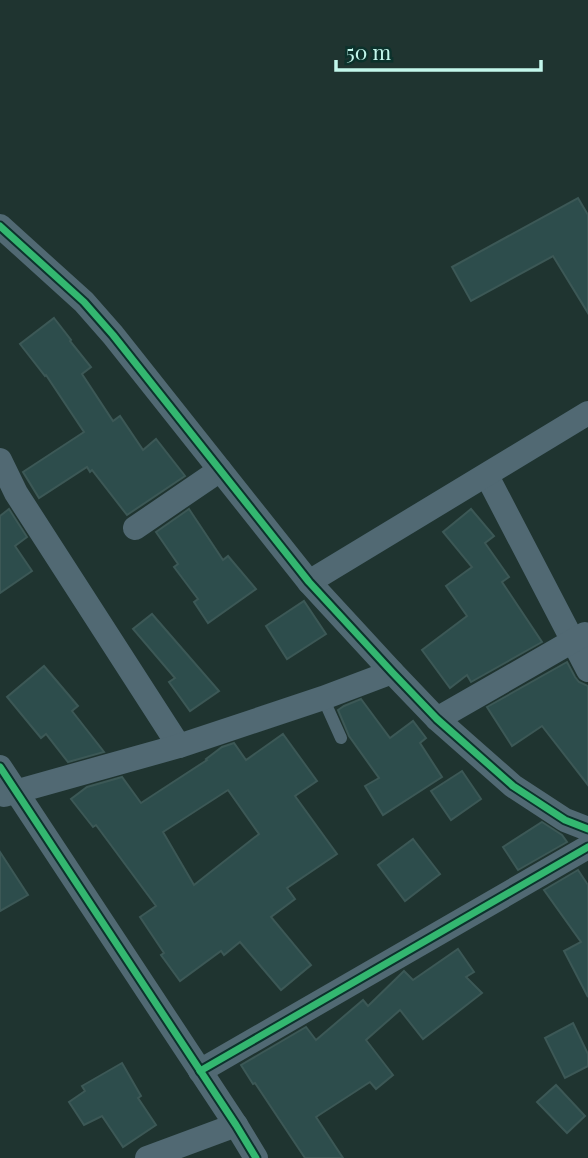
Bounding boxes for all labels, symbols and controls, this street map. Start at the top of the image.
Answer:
scale bar [336,28,541,72]
text: 50 m [346,37,392,65]

